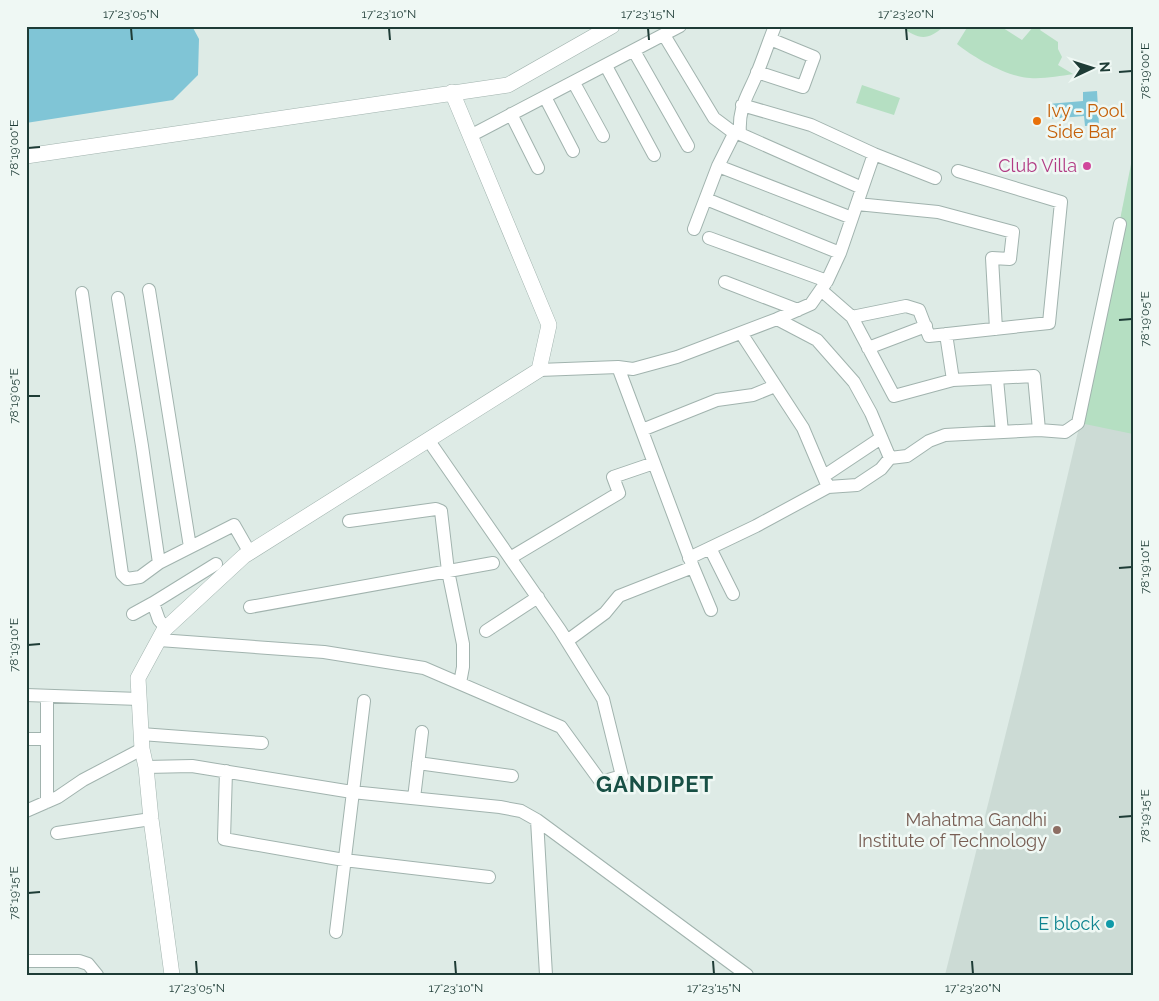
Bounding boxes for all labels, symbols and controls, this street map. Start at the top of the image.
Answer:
text: 17°23'05"N [103,7,159,21]
text: 17°23'10"N [362,7,416,21]
text: 17°23'15"N [621,7,675,21]
text: 17°23'20"N [878,7,934,21]
north arrow [1066,42,1116,92]
text: 78°19'00"E [1138,43,1152,99]
text: N [1097,61,1113,73]
place label: Ivy - Pool Side Bar [1047,100,1125,142]
marker: Ivy - Pool Side Bar [1031,115,1043,127]
text: 78°19'00"E [7,120,21,176]
place label: Club Villa [998,155,1077,176]
marker: Club Villa [1081,160,1093,172]
text: 78°19'05"E [1138,291,1152,347]
text: 78°19'05"E [7,368,21,424]
text: 78°19'10"E [1138,540,1152,594]
text: 78°19'10"E [7,618,21,672]
district label: GANDIPET [596,771,714,797]
text: 78°19'15"E [1138,789,1152,843]
place label: Mahatma Gandhi Institute of Technology [858,809,1047,851]
marker: Mahatma Gandhi Institute of Technology [1051,824,1063,836]
text: 78°19'15"E [7,866,21,920]
place label: E block [1038,913,1100,934]
marker: E block [1104,918,1116,930]
text: 17°23'05"N [169,981,225,995]
text: 17°23'10"N [429,981,483,995]
text: 17°23'15"N [687,981,741,995]
text: 17°23'20"N [945,981,1001,995]

